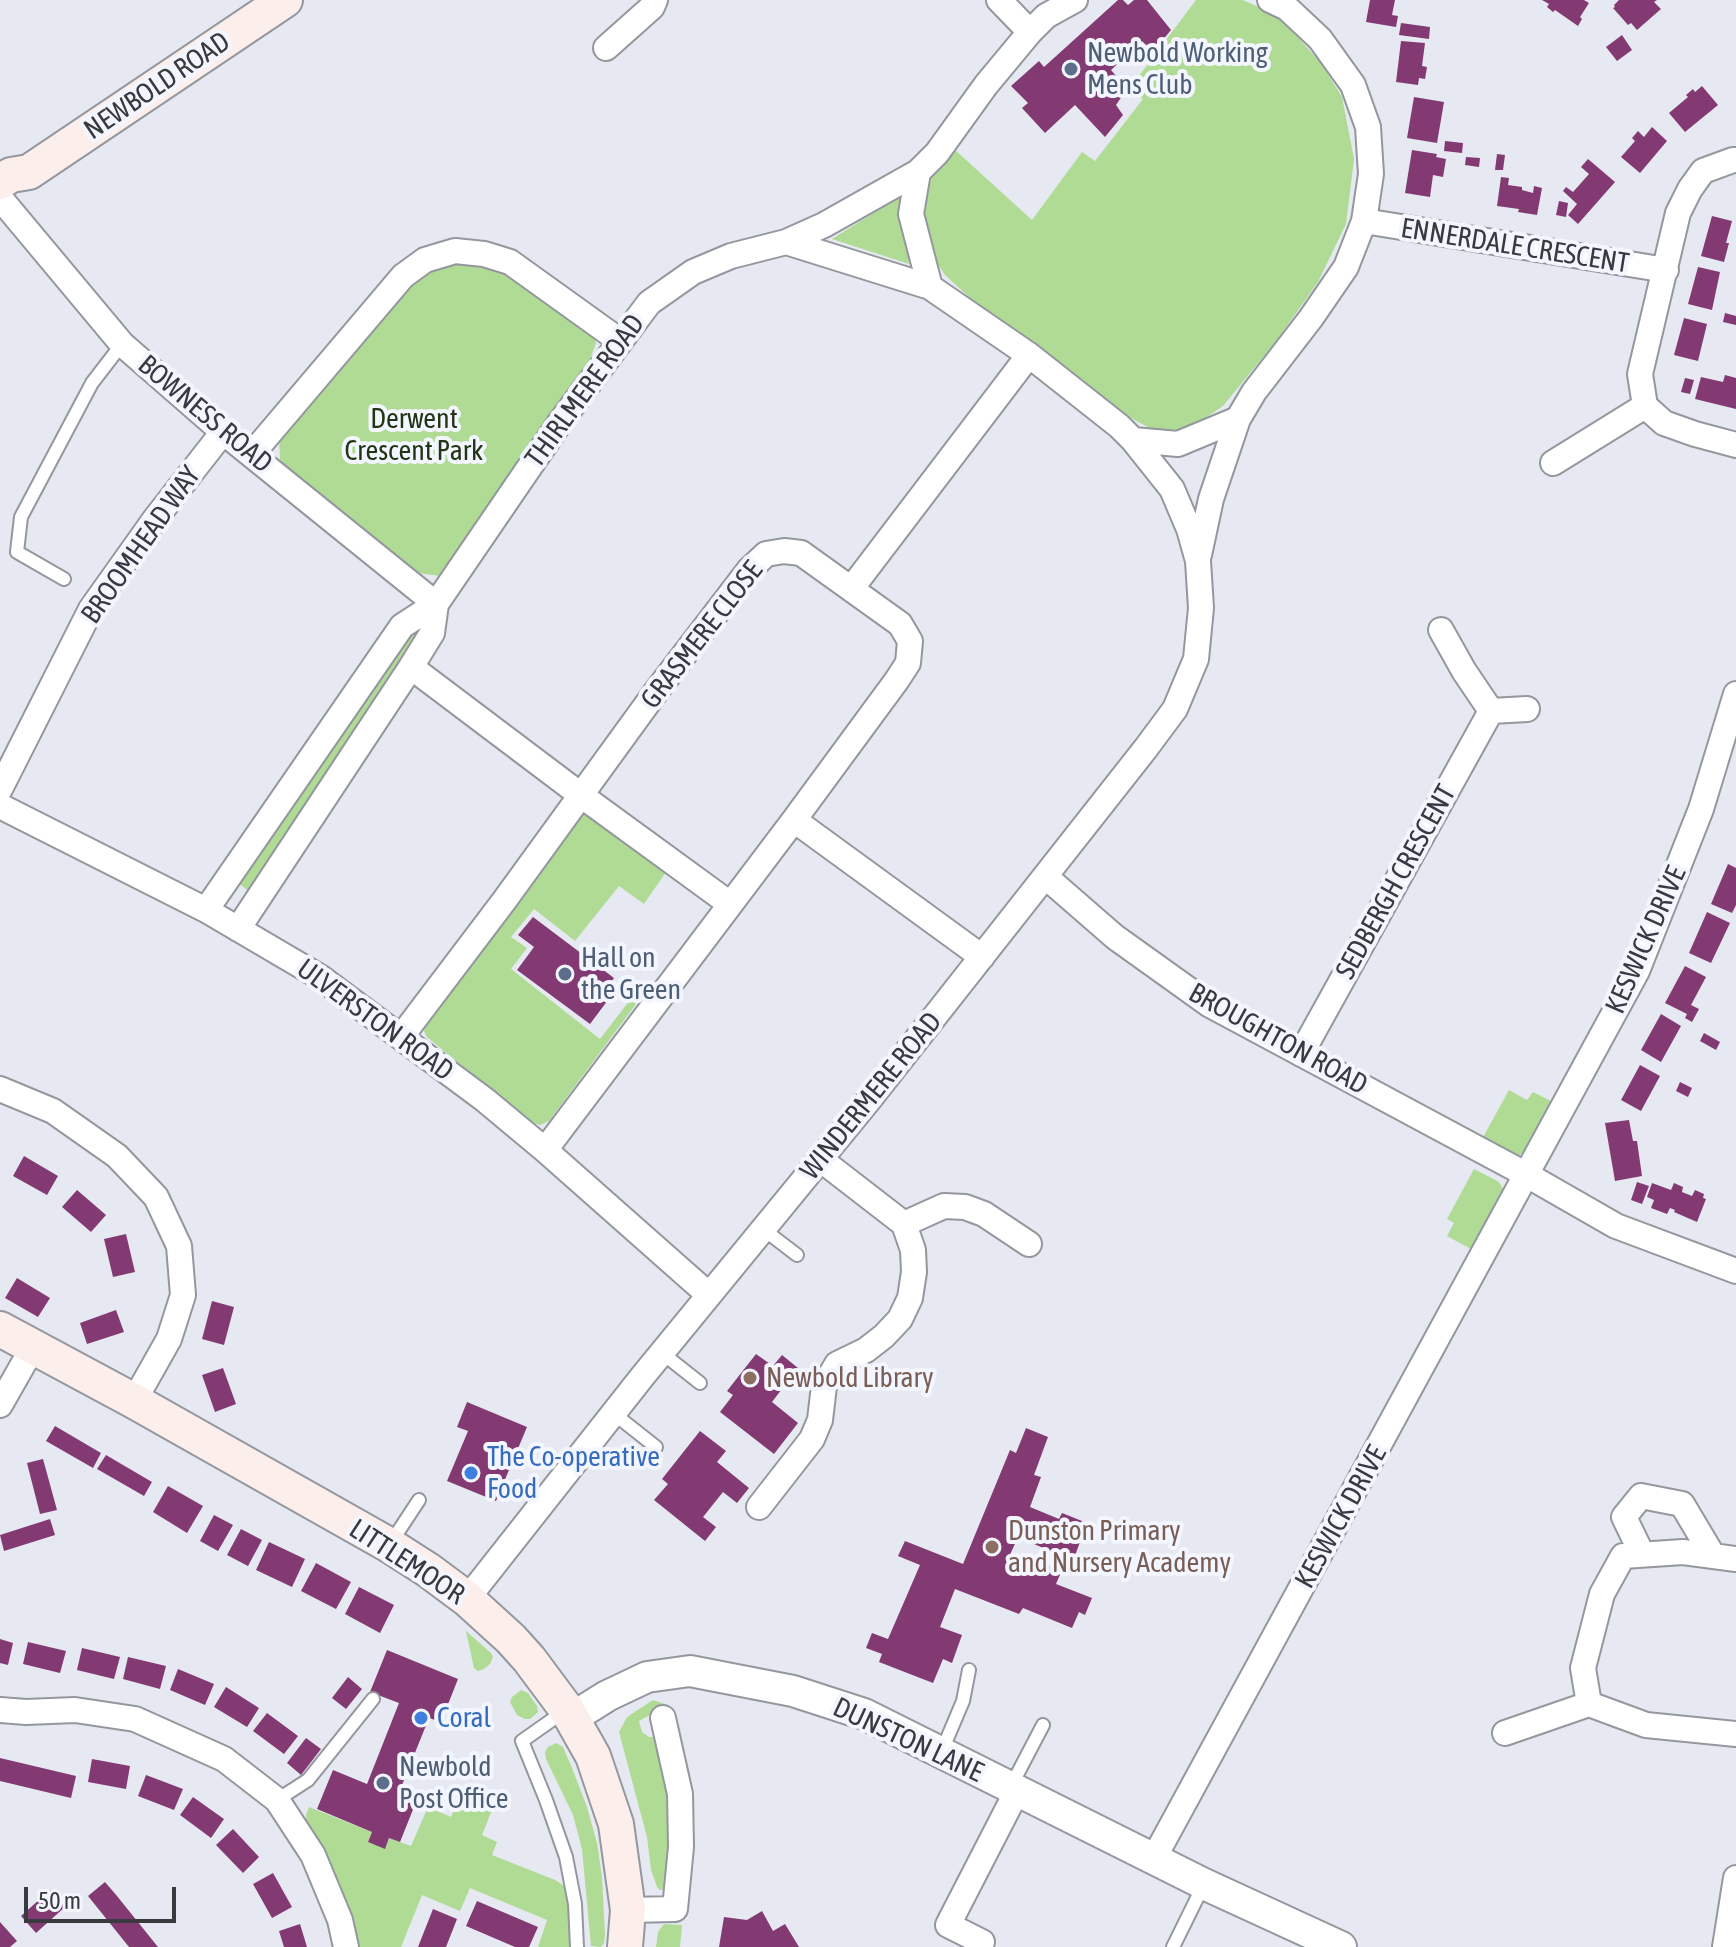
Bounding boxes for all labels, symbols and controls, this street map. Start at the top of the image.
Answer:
street label: NEWBOLD ROAD [78,25,236,147]
place label: Newbold Working Mens Club [1087,36,1268,102]
marker: Newbold Working Mens Club [1062,60,1080,78]
street label: ENNERDALE CRESCENT [1399,211,1631,281]
street label: THIRLMERE ROAD [518,308,652,474]
street label: BOWNESS ROAD [131,348,279,480]
park label: Derwent Crescent Park [345,402,483,468]
street label: BROOMHEAD WAY [74,460,208,630]
street label: GRASMERE CLOSE [634,555,770,715]
street label: SEDBERGH CRESCENT [1329,779,1463,985]
street label: KESWICK DRIVE [1599,861,1693,1019]
place label: Hall on the Green [581,941,681,1007]
street label: ULVERSTON ROAD [290,952,460,1088]
marker: Hall on the Green [556,965,574,983]
street label: BROUGHTON ROAD [1183,976,1373,1102]
street label: WINDERMERE ROAD [793,1006,949,1186]
place label: Newbold Library [766,1361,933,1395]
marker: Newbold Library [741,1369,759,1387]
place label: The Co-operative Food [487,1440,660,1506]
street label: KESWICK DRIVE [1288,1440,1394,1594]
marker: The Co-operative Food [462,1464,480,1482]
street label: LITTLEMOOR [343,1512,471,1612]
place label: Dunston Primary and Nursery Academy [1008,1514,1231,1580]
marker: Dunston Primary and Nursery Academy [983,1538,1001,1556]
street label: DUNSTON LANE [828,1691,988,1789]
place label: Coral [437,1701,491,1735]
marker: Coral [412,1709,430,1727]
place label: Newbold Post Office [399,1750,508,1816]
marker: Newbold Post Office [374,1774,392,1792]
scale bar [28,1871,180,1921]
text: 50 m [38,1887,81,1914]

